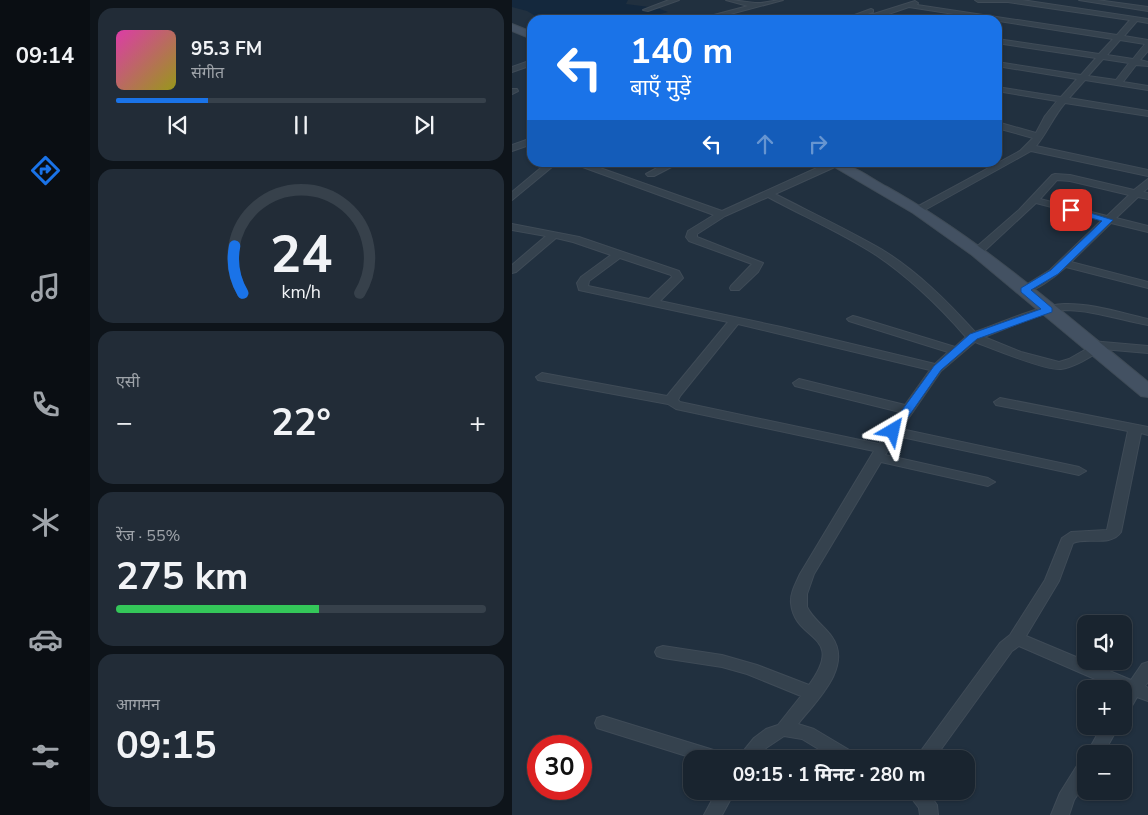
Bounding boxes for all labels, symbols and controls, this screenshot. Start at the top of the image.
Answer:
text: 140 m [630,28,733,75]
icon: left [547,35,612,100]
text: 95.3 FM [191,36,262,62]
text: 09:14 [16,41,74,71]
text: संगीत [191,62,224,84]
text: बाएँ मुड़ें [630,73,691,103]
icon: previous [164,111,192,139]
icon: pause [287,111,315,139]
icon: next [410,111,438,139]
icon: left [698,130,726,158]
icon: ahead [751,130,779,158]
icon: right [804,130,832,158]
icon: directions [28,153,63,188]
pin [1050,189,1092,231]
icon: arrive [1057,196,1085,224]
text: 24 [270,219,332,290]
icon: music [28,270,63,305]
text: km/h [281,280,321,304]
text: एसी [116,371,140,393]
icon: phone [28,387,63,422]
text: 22° [271,397,331,448]
text: − [116,404,133,442]
text: + [469,404,486,442]
position arrow [866,404,918,456]
icon: climate [28,505,63,540]
text: रेंज · 55% [116,525,180,547]
text: 275 km [116,551,248,602]
map controls [1077,615,1132,800]
button: sound [1077,615,1132,670]
icon: car [28,622,63,657]
button: + [1077,680,1132,735]
text: आगमन [116,694,160,716]
text: 09:15 [116,720,217,771]
speed limit sign: 30 [527,735,592,800]
icon: filters [28,739,63,774]
button: − [1077,745,1132,800]
text: 09:15 · 1 मिनट · 280 m [733,762,925,788]

